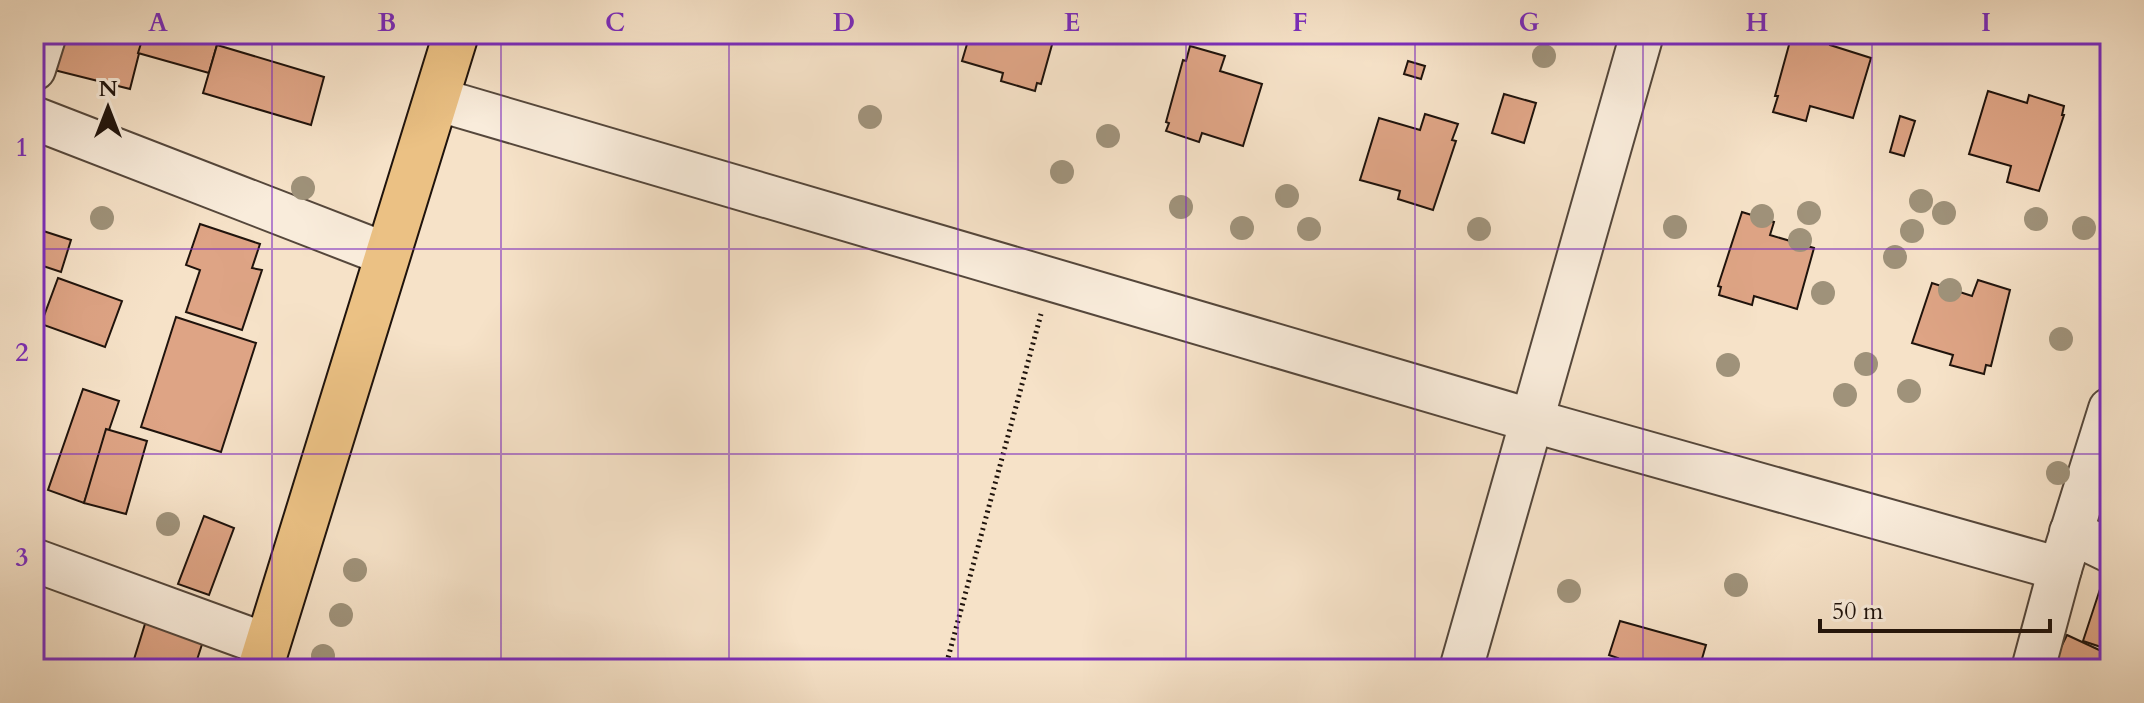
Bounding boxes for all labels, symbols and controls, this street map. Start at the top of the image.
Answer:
text: A [148,5,168,40]
text: B [378,5,396,40]
text: C [605,5,625,40]
text: D [833,5,855,40]
text: E [1064,5,1080,40]
text: F [1292,5,1308,40]
text: G [1518,5,1540,40]
text: H [1746,5,1769,40]
text: I [1981,5,1991,40]
north arrow [68,68,148,148]
text: N [98,74,118,104]
text: 1 [15,130,29,165]
text: 2 [15,335,29,370]
text: 3 [15,540,29,575]
scale bar [1820,583,2050,633]
text: 50 m [1832,595,1884,628]

